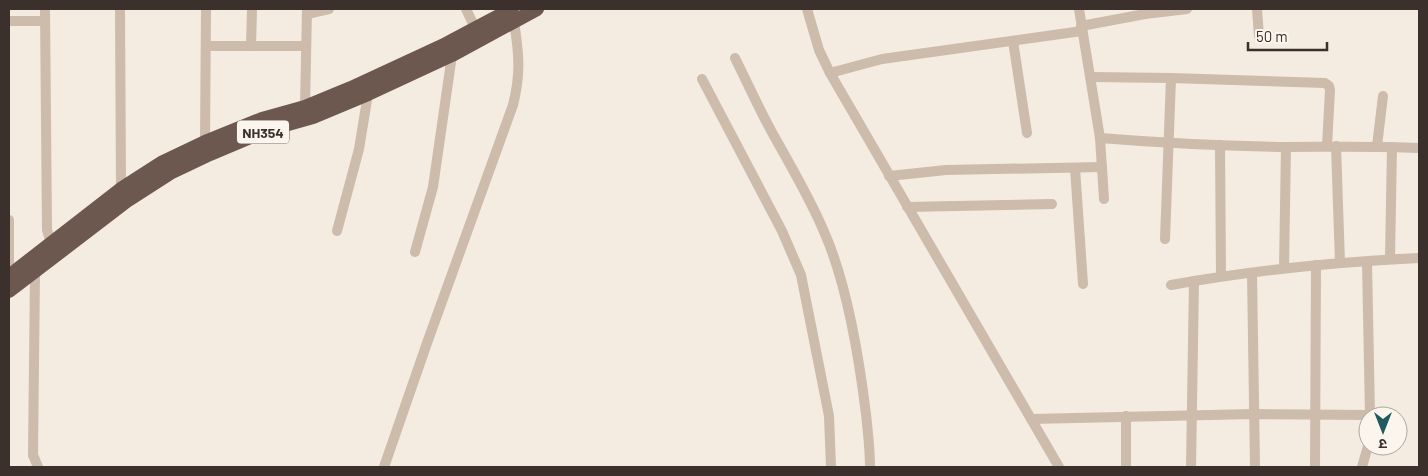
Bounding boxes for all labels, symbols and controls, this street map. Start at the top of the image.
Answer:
scale bar [1248,20,1327,52]
text: 50 m [1256,27,1288,45]
road number: NH354 [237,120,289,144]
north arrow [1358,406,1408,456]
text: उ [1378,436,1387,453]

